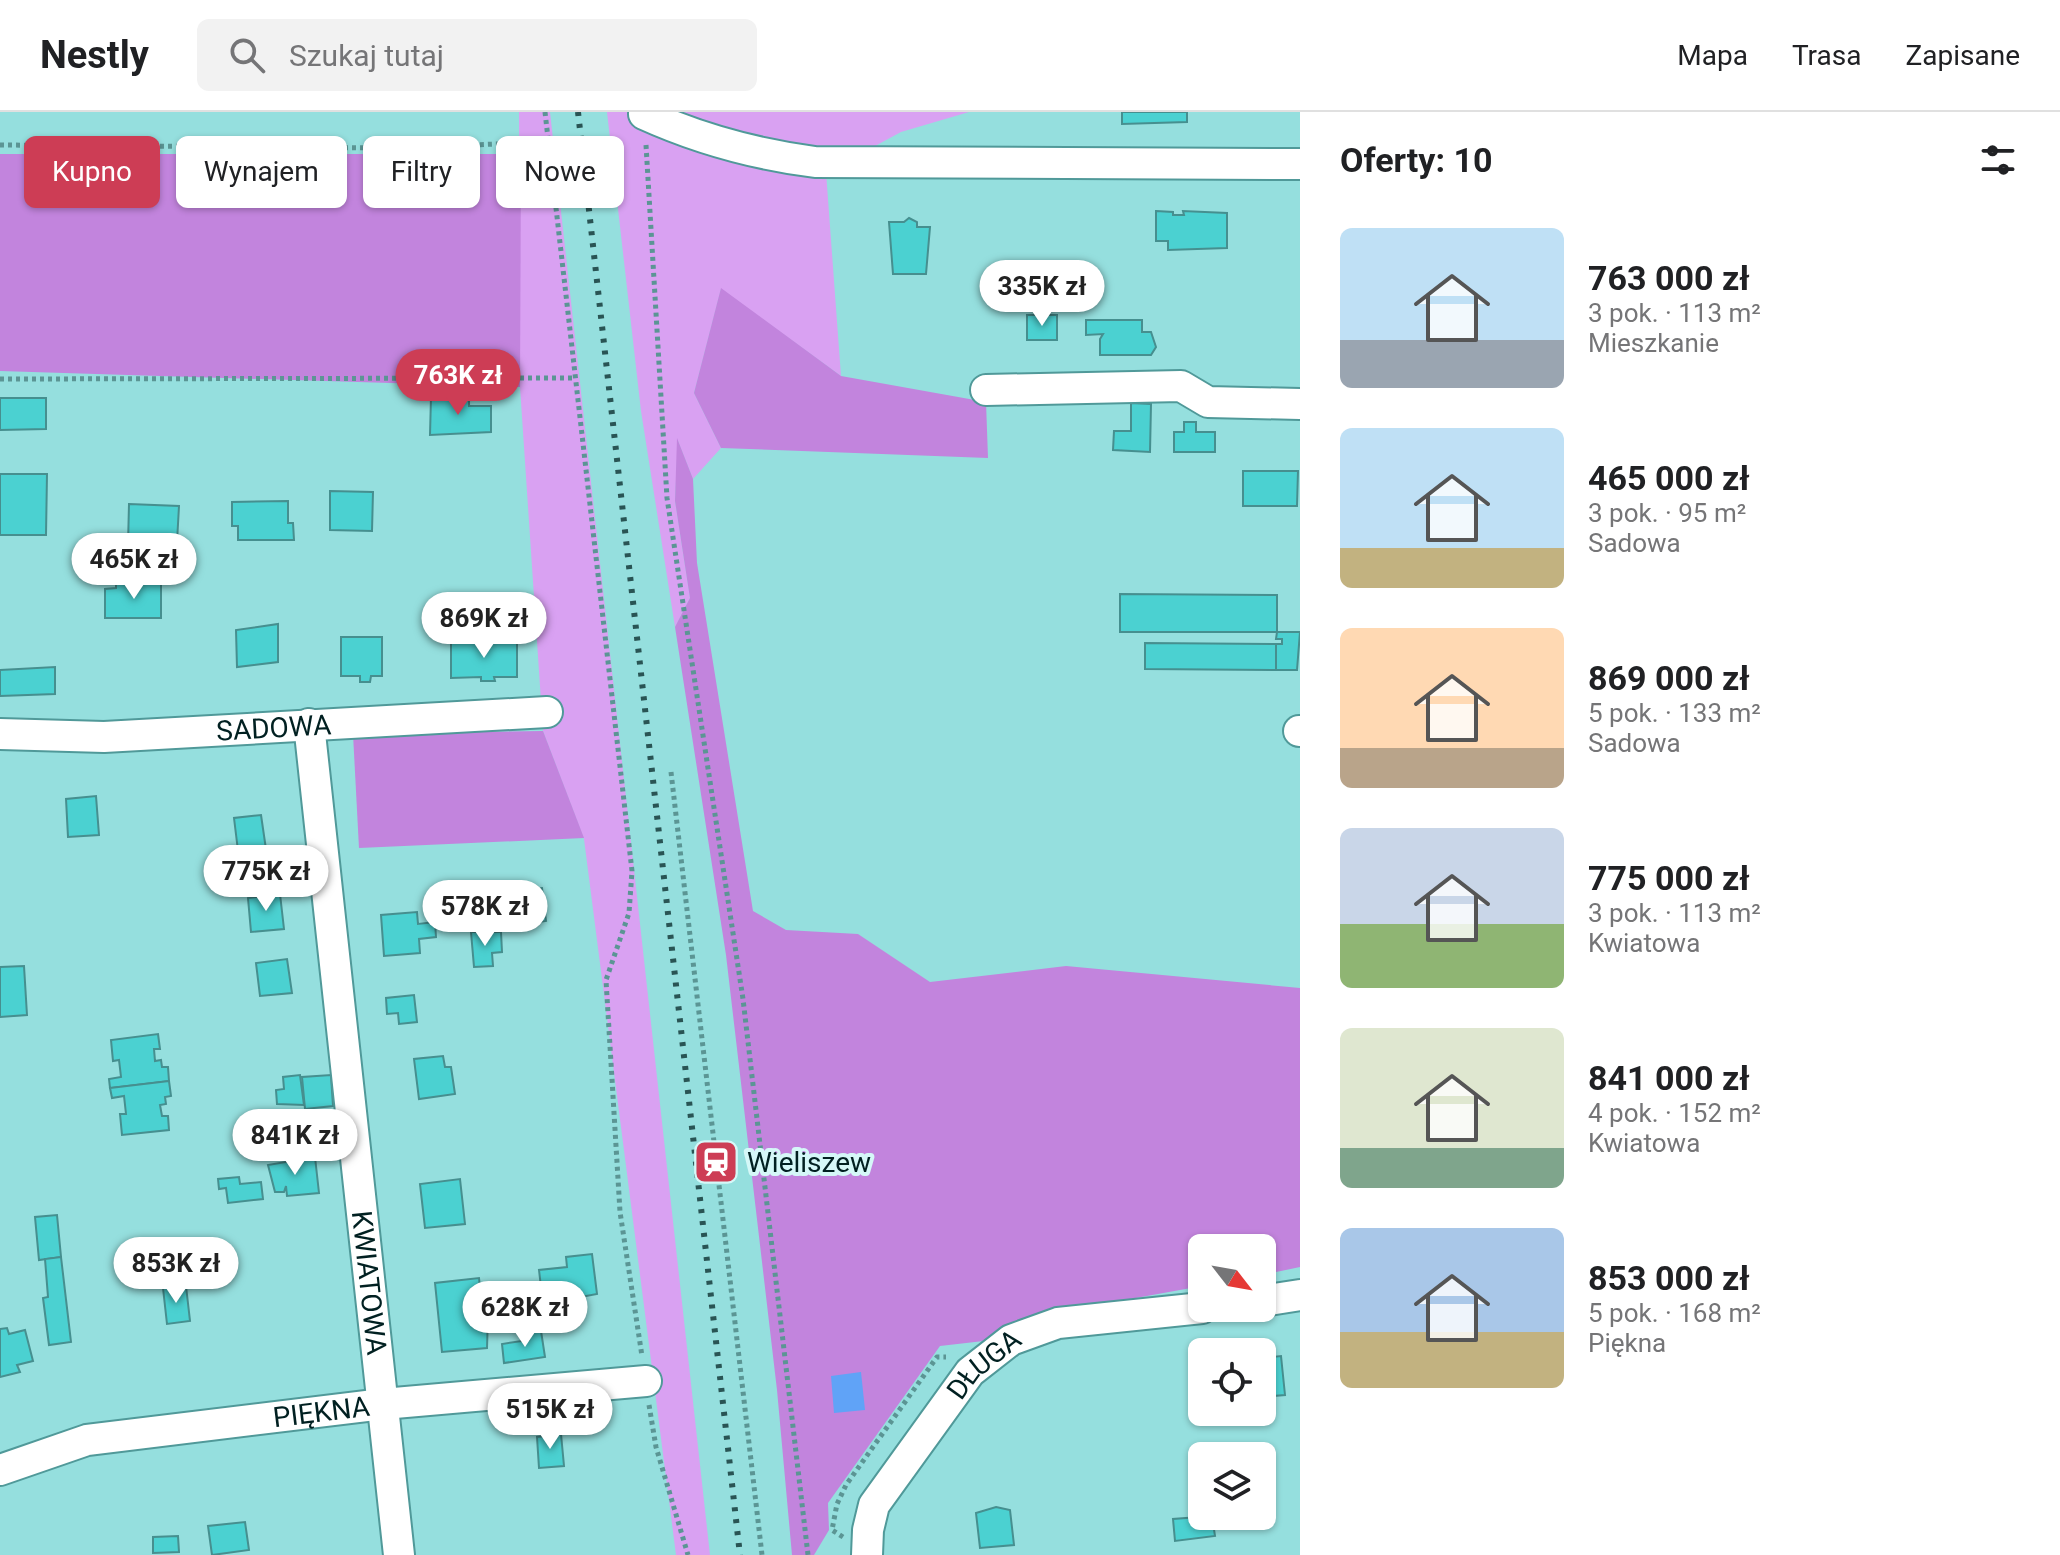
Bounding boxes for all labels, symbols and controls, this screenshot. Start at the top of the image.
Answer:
search box [197,19,757,91]
text: Nestly [40,33,149,77]
icon: search [225,33,269,77]
text: Szukaj tutaj [289,38,444,73]
text: Mapa [1677,39,1748,72]
text: Trasa [1792,39,1861,72]
text: Zapisane [1905,39,2020,72]
chip: Kupno [24,136,160,208]
chip: Wynajem [176,136,347,208]
chip: Filtry [363,136,480,208]
chip: Nowe [496,136,624,208]
icon: filters [1976,138,2020,182]
text: Oferty: 10 [1340,140,1493,180]
text: 763 000 zł [1588,258,1750,298]
pin: 335K zł [968,260,1116,328]
icon: home [1404,260,1500,356]
text: 335K zł [998,271,1086,301]
text: 3 pok. · 113 m² [1588,298,1761,328]
text: Mieszkanie [1588,328,1719,358]
pin: 763K zł [384,349,532,417]
text: 763K zł [414,360,502,390]
text: 465 000 zł [1588,458,1750,498]
icon: home [1404,460,1500,556]
text: 3 pok. · 95 m² [1588,498,1746,528]
text: Sadowa [1588,528,1681,558]
pin: 465K zł [60,533,208,601]
text: 465K zł [90,544,178,574]
pin: 869K zł [410,592,558,660]
text: 869K zł [440,603,528,633]
text: 869 000 zł [1588,658,1750,698]
icon: home [1404,660,1500,756]
text: 5 pok. · 133 m² [1588,698,1761,728]
street label: SADOWA [215,708,332,748]
text: Sadowa [1588,728,1681,758]
pin: 775K zł [192,845,340,913]
text: 775K zł [222,856,310,886]
text: 775 000 zł [1588,858,1750,898]
icon: home [1404,860,1500,956]
pin: 578K zł [411,880,559,948]
text: 578K zł [441,891,529,921]
text: 3 pok. · 113 m² [1588,898,1761,928]
text: Kwiatowa [1588,928,1700,958]
text: 841 000 zł [1588,1058,1750,1098]
icon: home [1404,1060,1500,1156]
text: 4 pok. · 152 m² [1588,1098,1761,1128]
pin: 841K zł [221,1109,369,1177]
text: 841K zł [251,1120,339,1150]
text: Kwiatowa [1588,1128,1700,1158]
station icon: Wieliszew [692,1138,740,1186]
place label: Wieliszew [747,1146,871,1179]
street label: KWIATOWA [345,1209,393,1357]
north arrow [1188,1234,1276,1322]
map controls [1188,1234,1276,1530]
pin: 853K zł [102,1237,250,1305]
text: 853K zł [132,1248,220,1278]
text: 853 000 zł [1588,1258,1750,1298]
icon: home [1404,1260,1500,1356]
pin: 628K zł [451,1281,599,1349]
text: 628K zł [481,1292,569,1322]
text: 5 pok. · 168 m² [1588,1298,1761,1328]
street label: DŁUGA [940,1323,1028,1406]
text: Piękna [1588,1328,1666,1358]
button: locate [1188,1338,1276,1426]
pin: 515K zł [476,1383,624,1451]
street label: PIĘKNA [271,1390,372,1434]
text: 515K zł [506,1394,594,1424]
button: layers [1188,1442,1276,1530]

